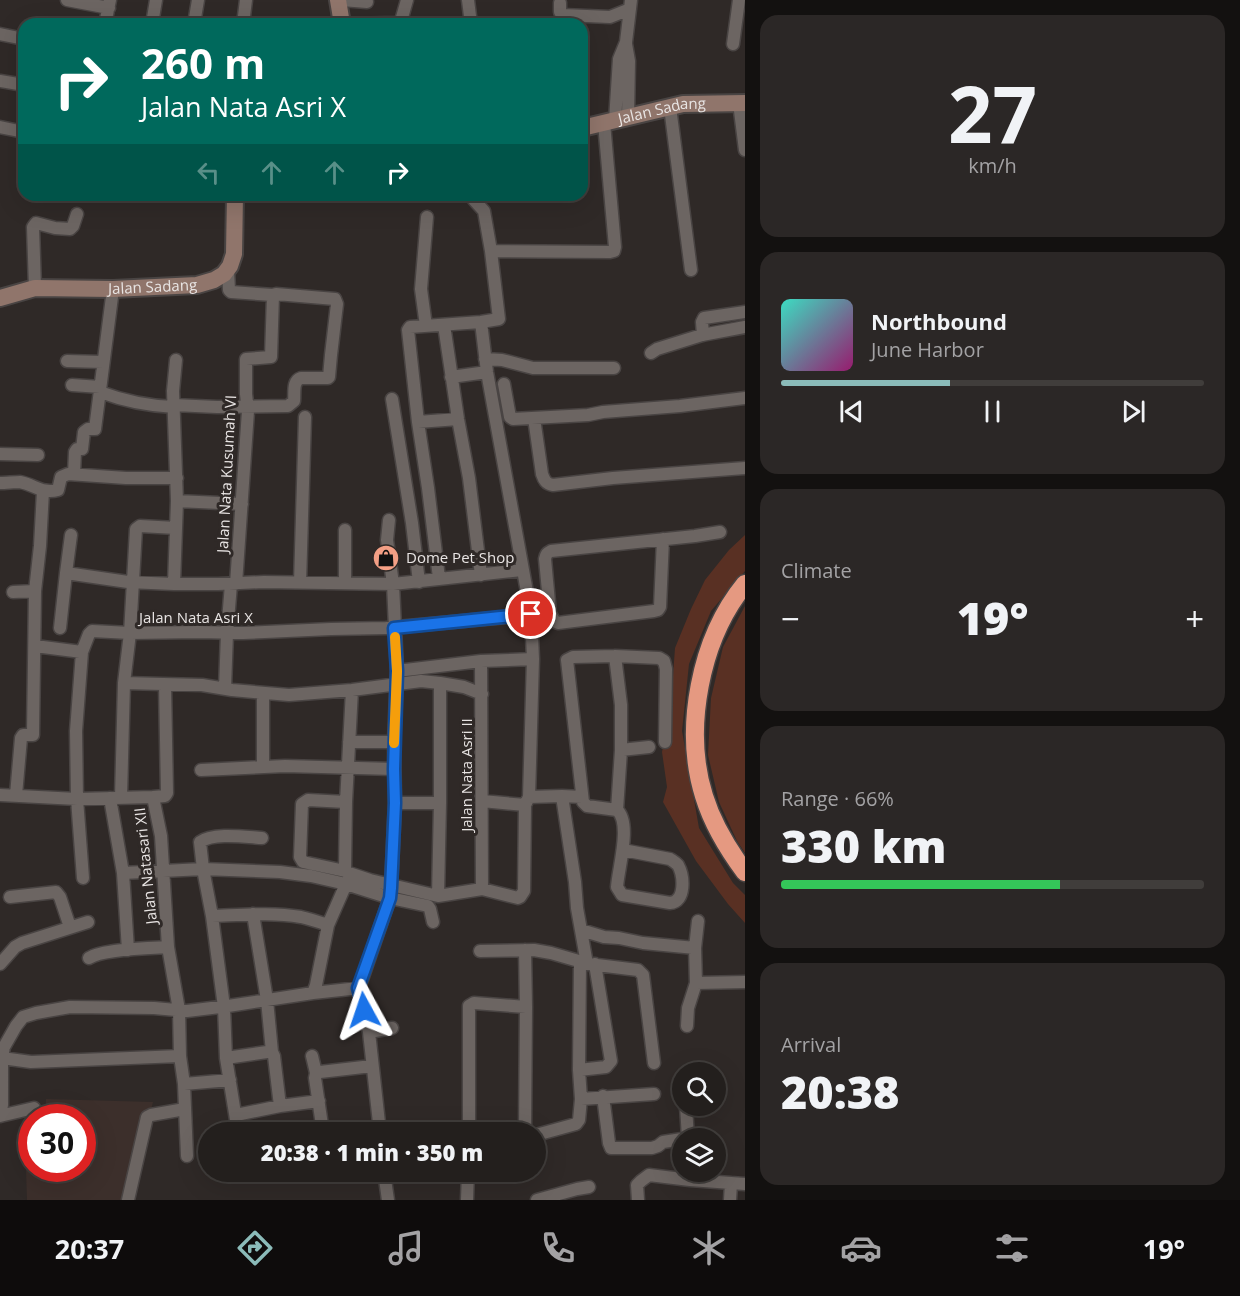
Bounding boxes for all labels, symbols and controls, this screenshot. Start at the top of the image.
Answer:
text: 260 m [141,34,265,91]
icon: right [42,42,120,120]
text: 27 [948,60,1037,166]
text: Jalan Nata Asri X [141,88,346,125]
street label: Jalan Sadang [614,93,706,129]
text: km/h [968,152,1017,179]
icon: left [192,156,225,189]
icon: ahead [255,156,288,189]
icon: ahead [318,156,351,189]
icon: right [381,156,414,189]
street label: Jalan Sadang [106,274,197,298]
text: Northbound [871,306,1007,336]
text: June Harbor [871,336,984,363]
street label: Jalan Nata Kusumah VI [212,395,240,555]
icon: previous [835,395,868,428]
icon: pause [976,395,1009,428]
icon: next [1117,395,1150,428]
shop icon: Dome Pet Shop [371,543,401,573]
place label: Dome Pet Shop [406,547,514,567]
text: Climate [781,557,852,584]
text: 19° [957,587,1028,648]
pin [505,588,556,639]
text: − [781,596,800,641]
text: + [1185,596,1204,641]
icon: arrive [514,597,547,630]
street label: Jalan Nata Asri X [137,607,253,627]
street label: Jalan Nata Asri II [456,718,476,834]
text: Range · 66% [781,785,894,812]
street label: Jalan Natasari XII [129,807,161,927]
text: 330 km [781,815,946,876]
position arrow [332,978,396,1042]
text: Arrival [781,1031,841,1058]
text: 20:38 [781,1061,899,1122]
map controls [672,1062,726,1182]
button: search [672,1062,726,1116]
speed limit sign: 30 [18,1104,96,1182]
button: layers [672,1128,726,1182]
text: 20:38 · 1 min · 350 m [261,1137,483,1167]
icon: directions [234,1227,276,1269]
icon: music [385,1227,427,1269]
icon: phone [537,1227,579,1269]
icon: climate [688,1227,730,1269]
icon: car [840,1227,882,1269]
icon: filters [991,1227,1033,1269]
text: 20:37 [55,1230,124,1267]
text: 19° [1143,1230,1185,1267]

